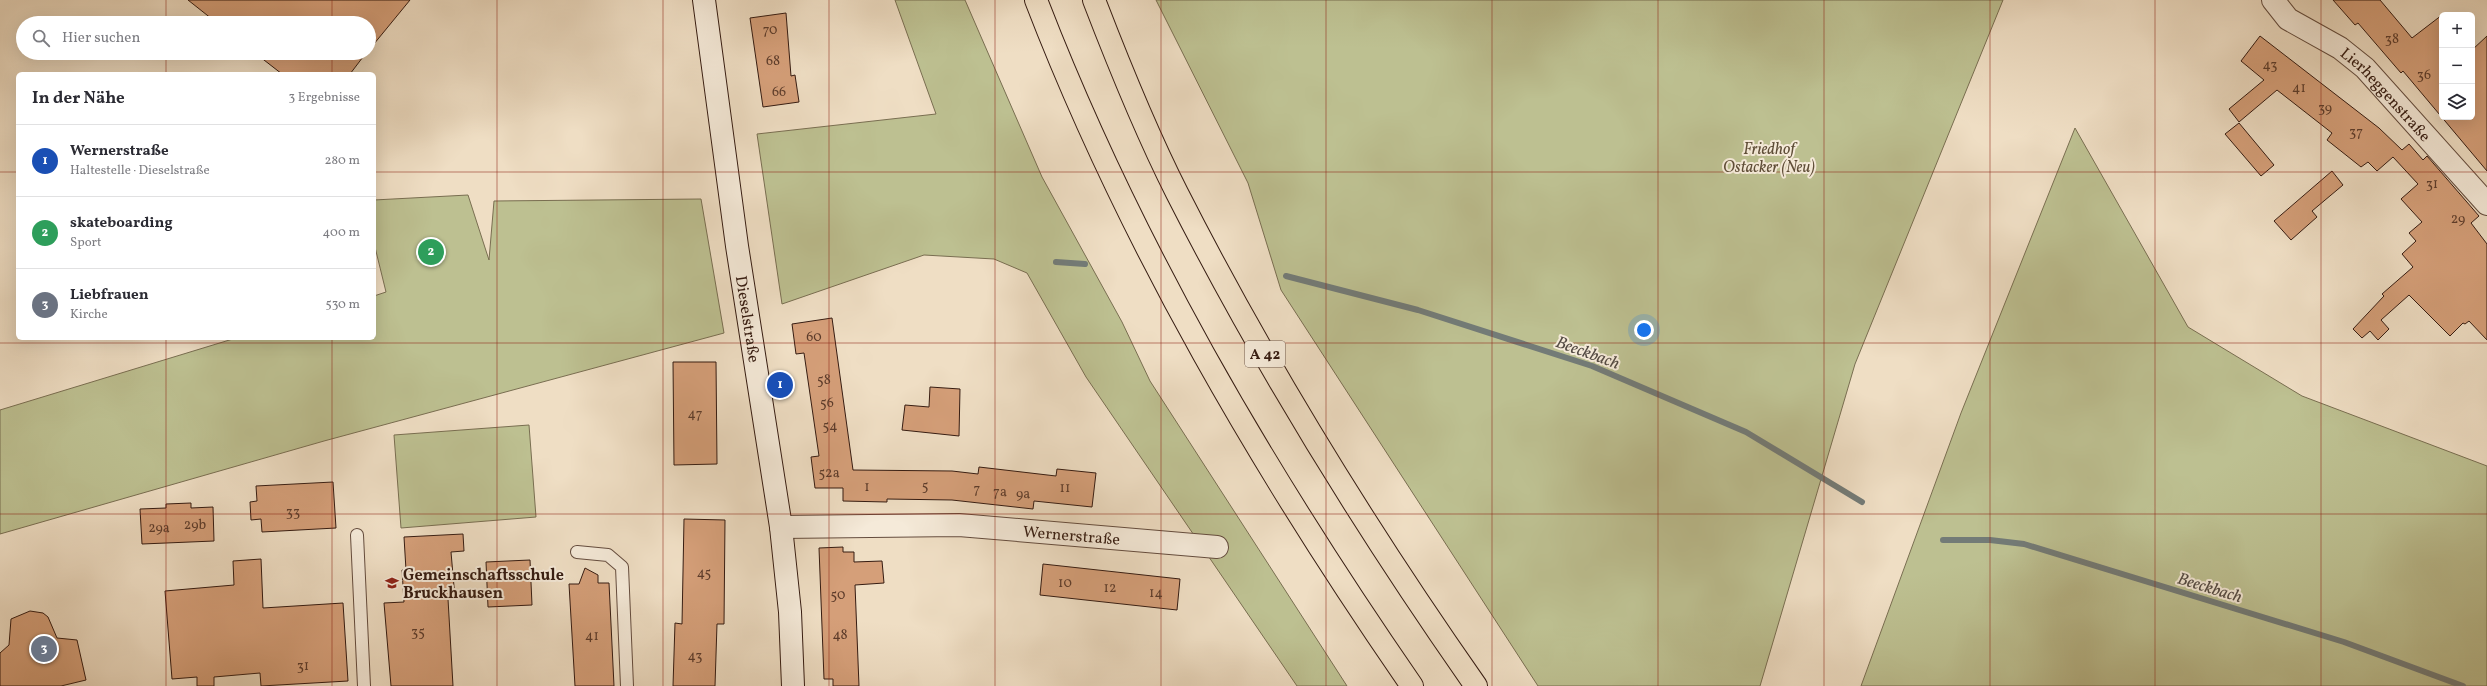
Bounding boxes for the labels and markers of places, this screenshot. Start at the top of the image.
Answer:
pin: 2 [418,237,444,267]
pin: 1 [767,370,793,400]
place label: Gemeinschaftsschule Bruckhausen [403,565,564,605]
school or university icon: Gemeinschaftsschule Bruckhausen [384,575,400,591]
pin: 3 [31,634,57,664]

